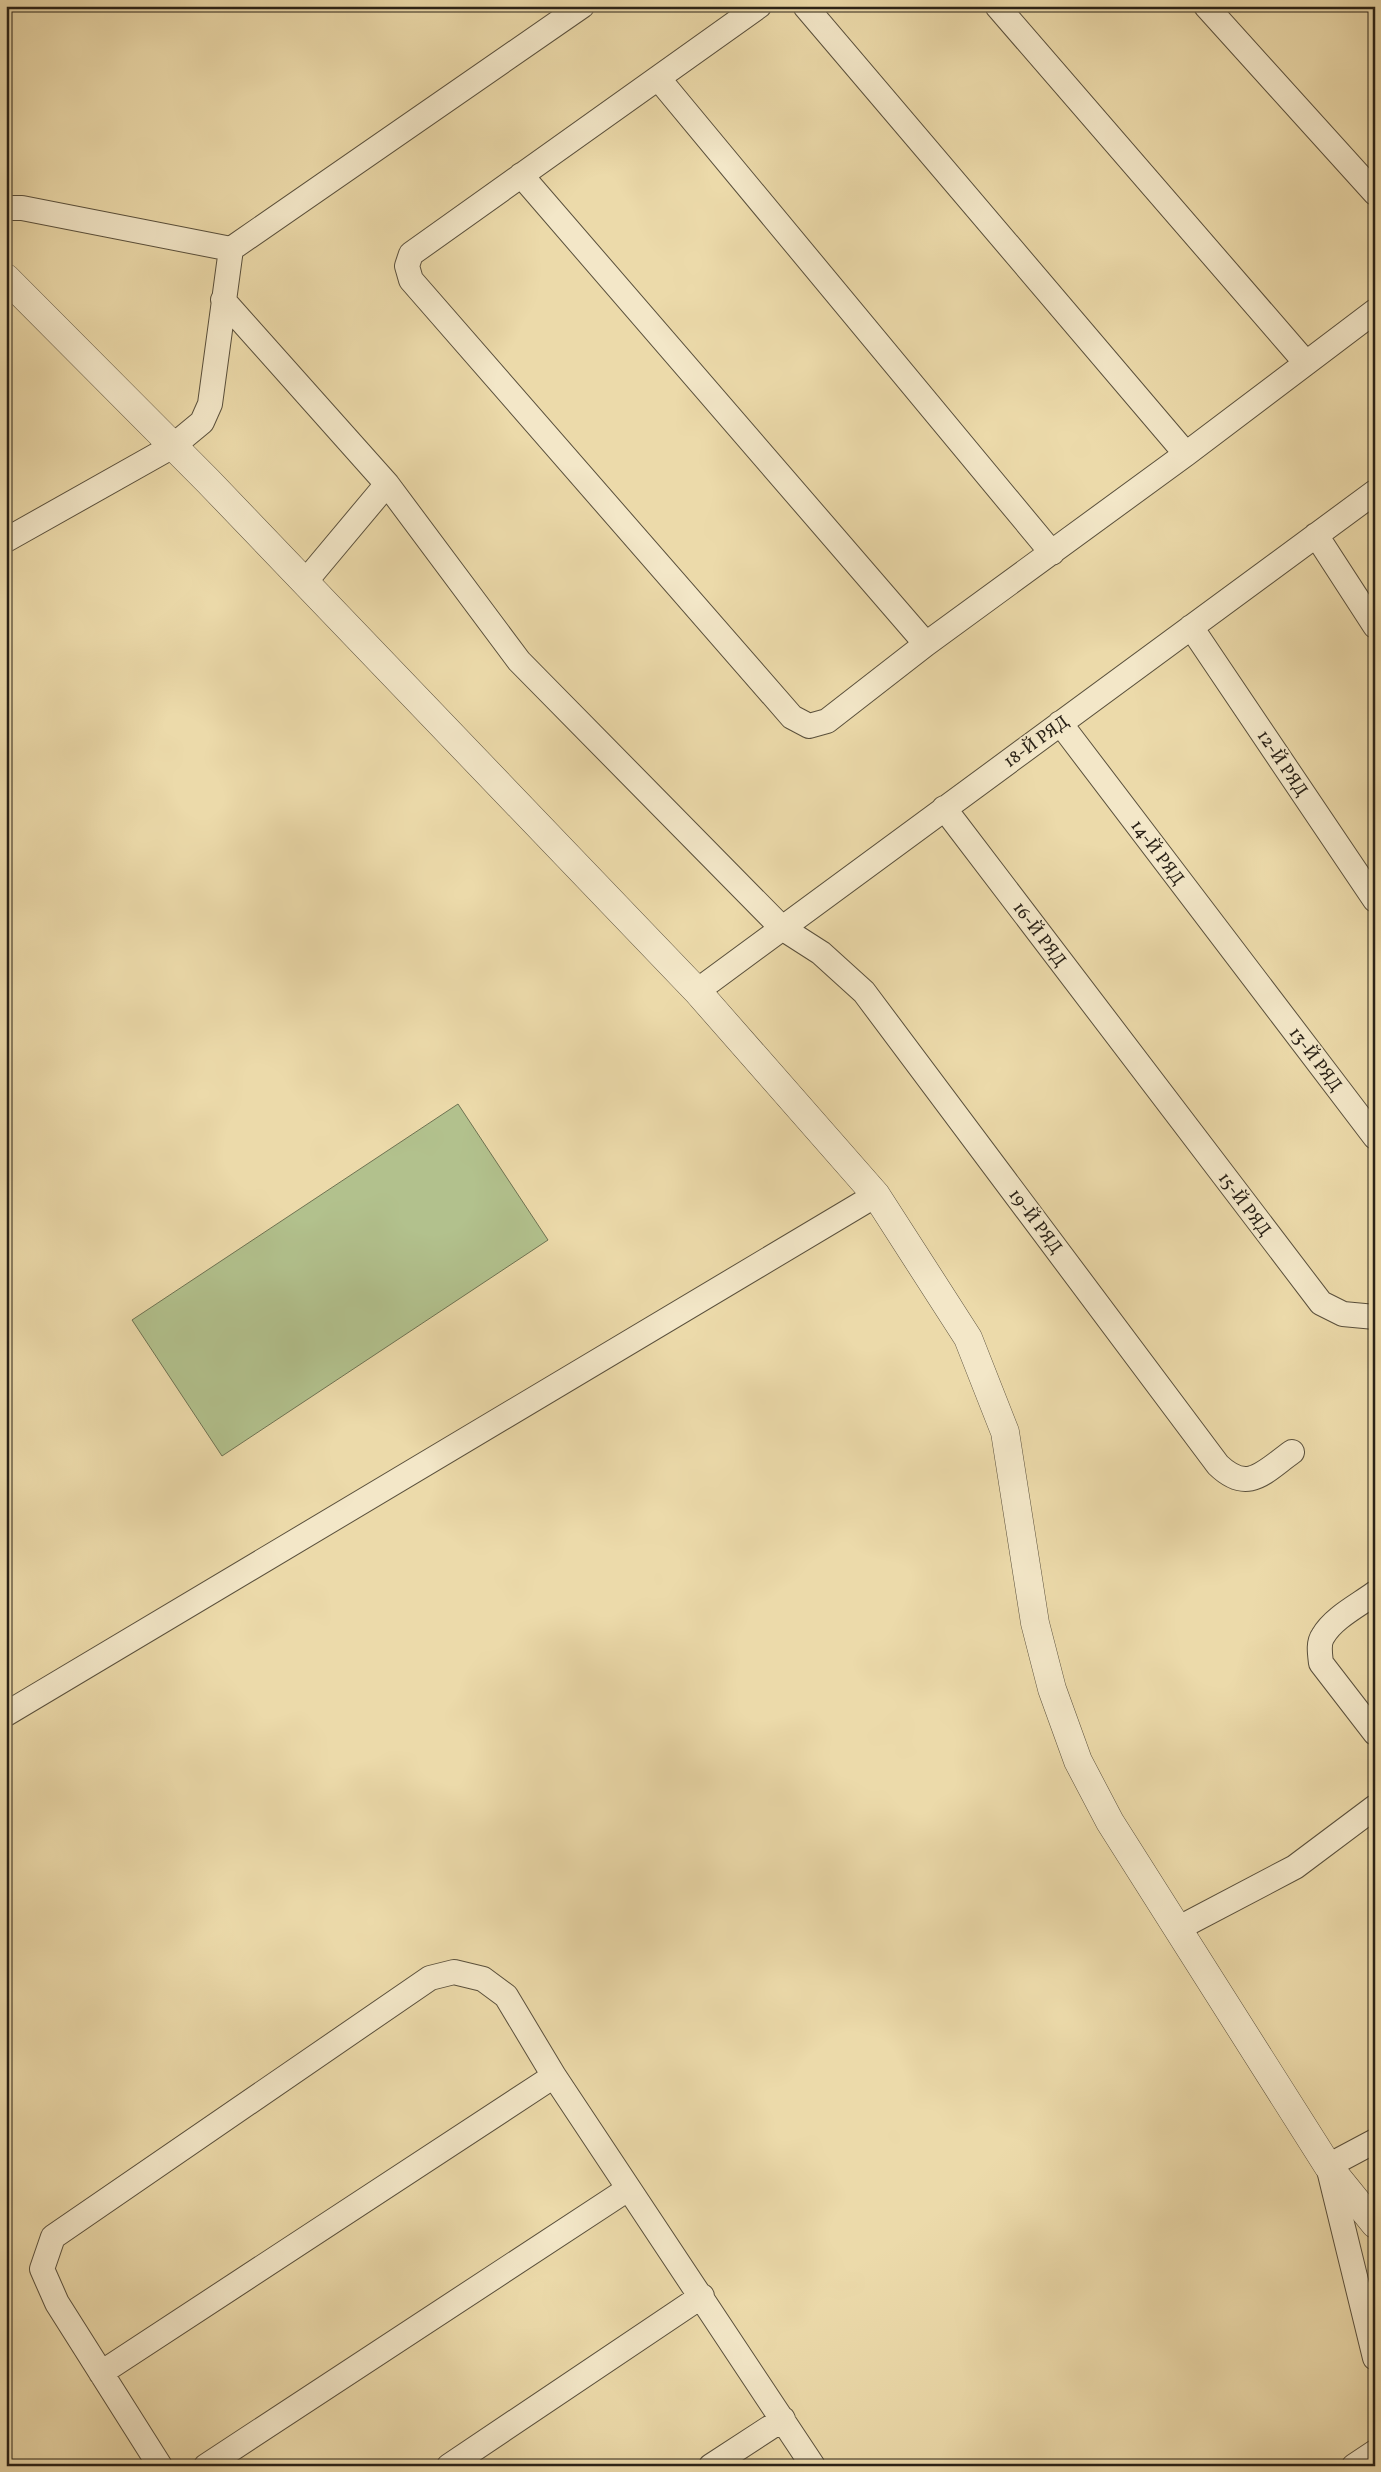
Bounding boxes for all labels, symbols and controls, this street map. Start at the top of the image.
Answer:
street label: 18-Й РЯД [999,710,1075,774]
street label: 12-Й РЯД [1250,725,1313,802]
street label: 14-Й РЯД [1124,815,1190,891]
street label: 16-Й РЯД [1006,897,1072,973]
street label: 13-Й РЯД [1282,1022,1347,1098]
street label: 15-Й РЯД [1211,1167,1276,1242]
street label: 19-Й РЯД [1002,1184,1068,1260]

